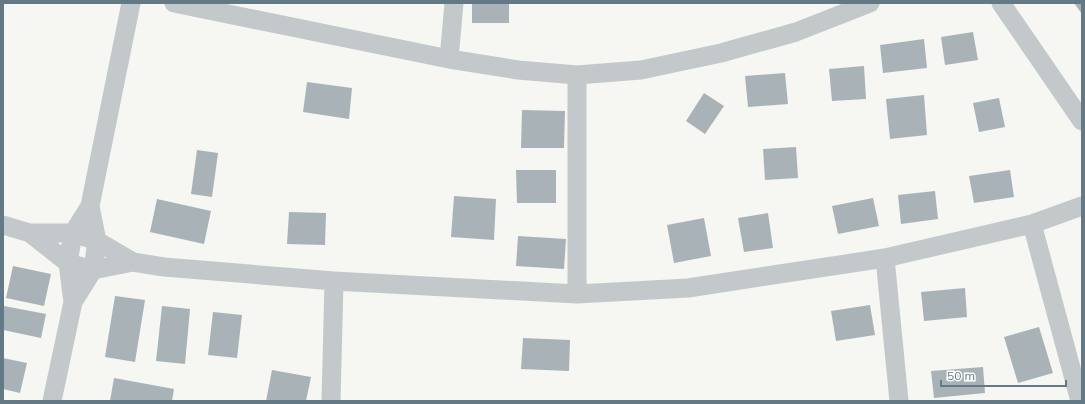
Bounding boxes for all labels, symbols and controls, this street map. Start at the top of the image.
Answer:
scale bar [941,362,1066,388]
text: 50 m [947,368,975,383]

